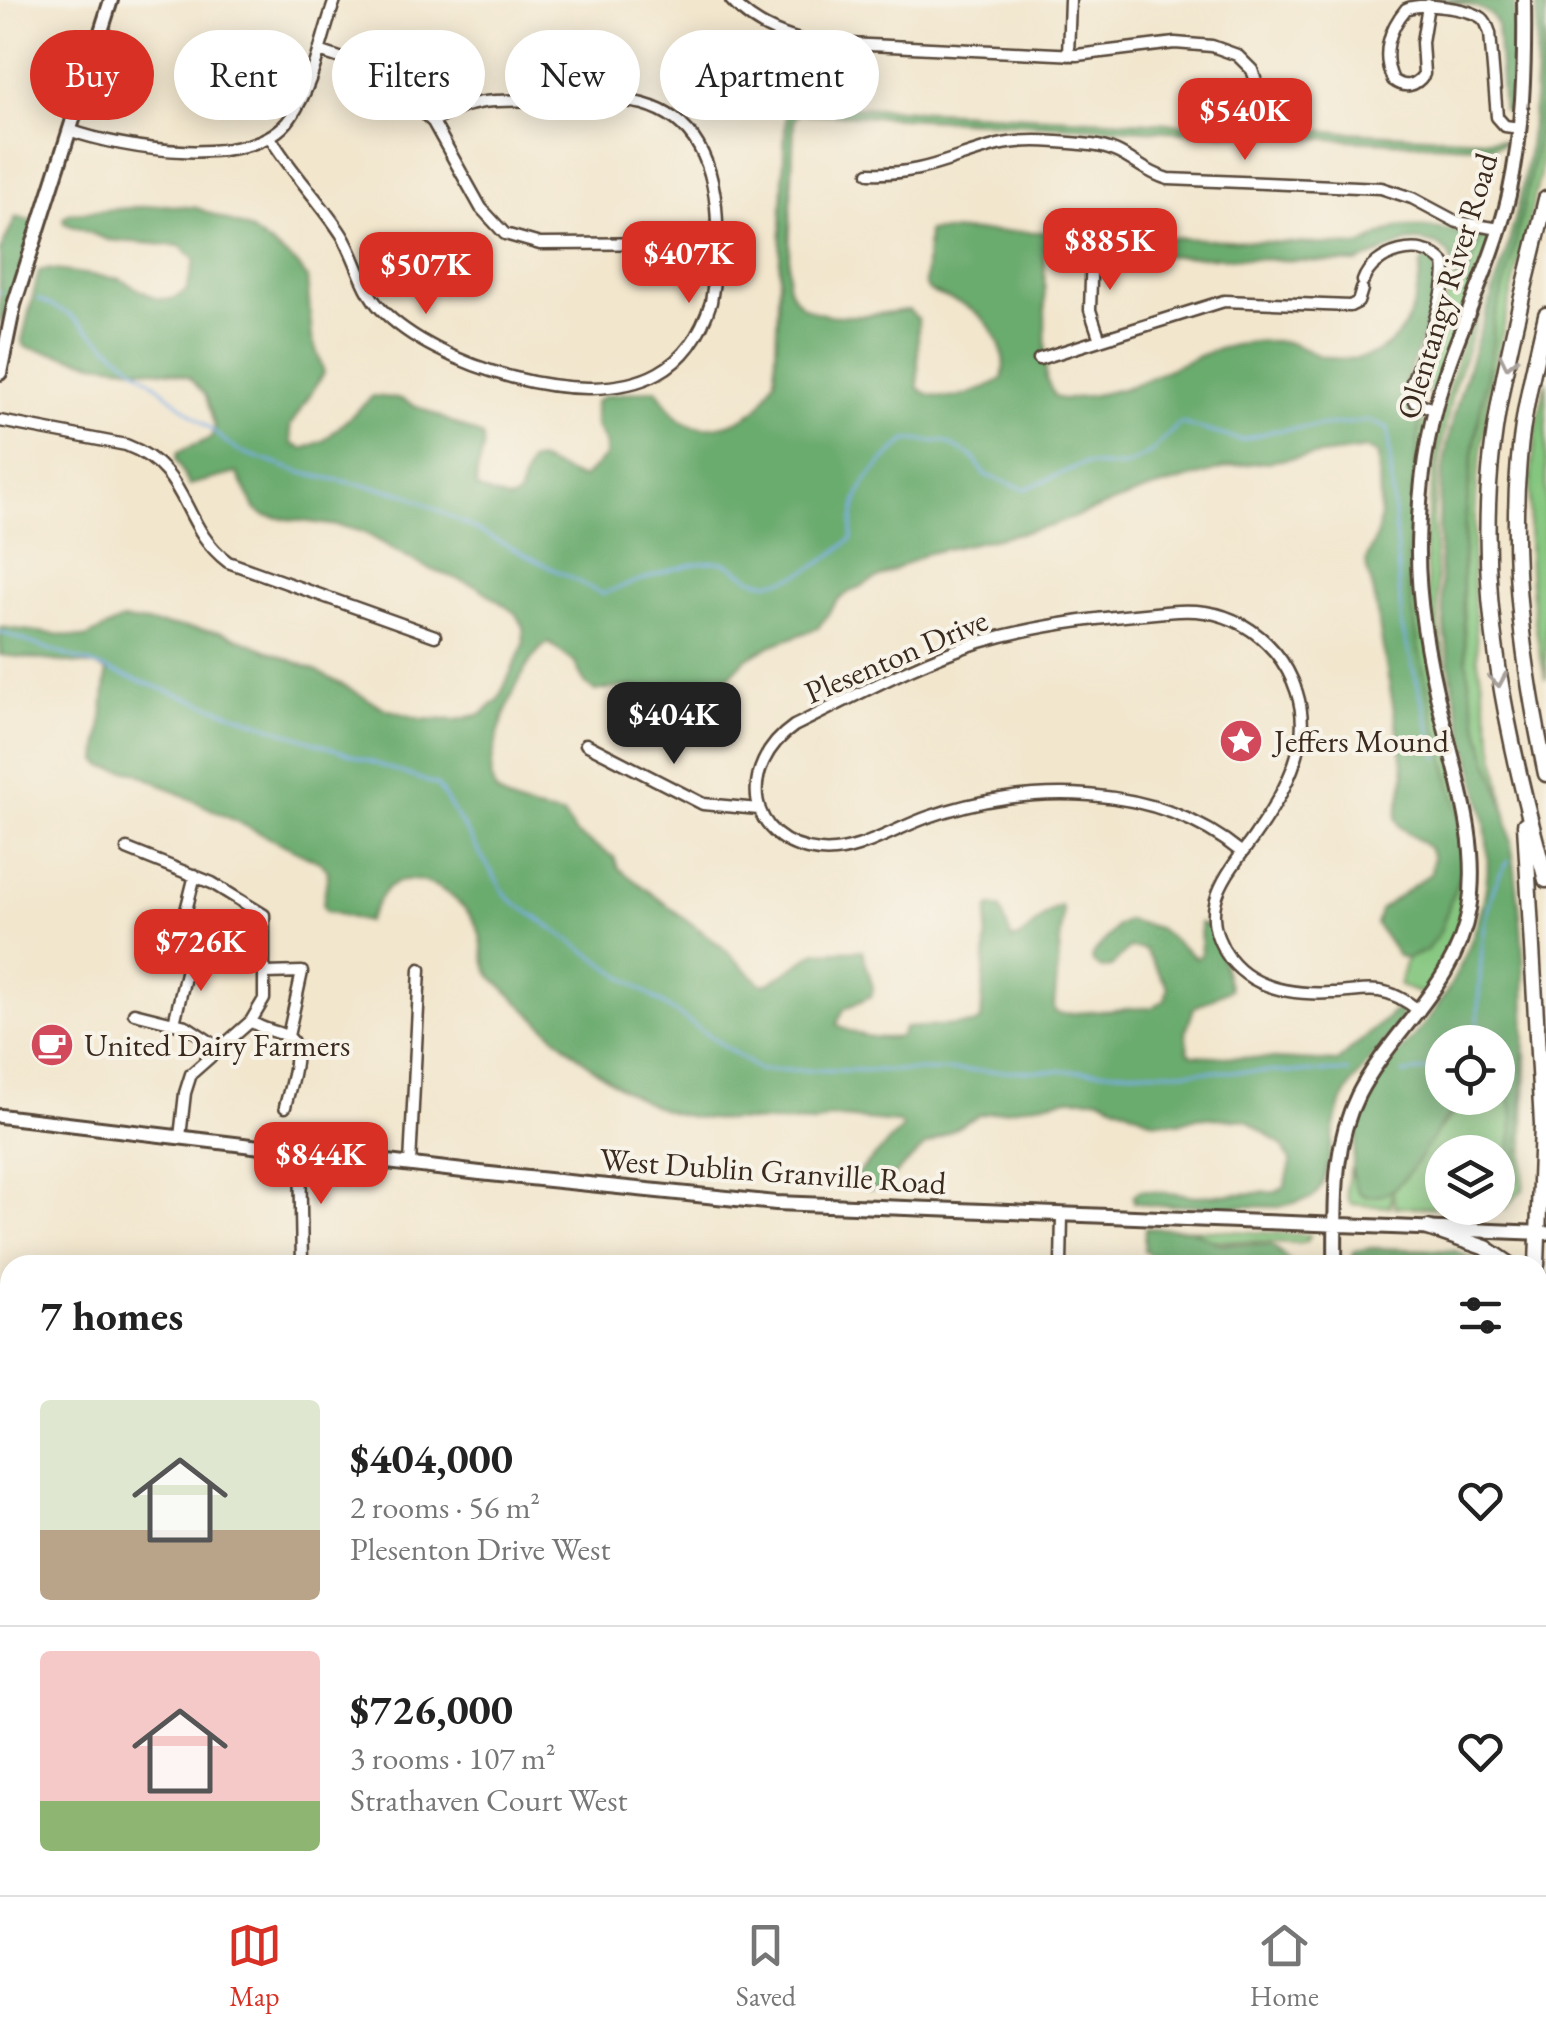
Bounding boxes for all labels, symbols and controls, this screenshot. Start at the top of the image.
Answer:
chip: Buy [30,30,154,120]
chip: Rent [174,30,312,120]
chip: Filters [332,30,485,120]
chip: New [505,30,640,120]
chip: Apartment [660,30,879,120]
pin: $540K [1175,78,1315,163]
text: $540K [1200,89,1290,131]
street label: Olentangy River Road [1387,147,1508,424]
pin: $885K [1040,208,1180,293]
text: $885K [1065,219,1155,261]
pin: $407K [619,221,759,306]
pin: $507K [356,232,496,317]
text: $407K [644,232,734,274]
text: $507K [381,243,471,285]
one-way arrow [1499,353,1520,370]
street label: Plesenton Drive [798,599,994,713]
one-way arrow [1487,672,1508,689]
pin: $404K [604,682,744,767]
text: $404K [629,693,719,735]
place icon: Jeffers Mound [1218,718,1264,764]
place label: Jeffers Mound [1271,720,1450,762]
pin: $726K [131,909,271,994]
text: $726K [156,920,246,962]
cafe icon: United Dairy Farmers [29,1022,75,1068]
place label: United Dairy Farmers [84,1024,350,1066]
map controls [1425,1025,1515,1225]
button: locate [1425,1025,1515,1115]
pin: $844K [251,1122,391,1207]
text: $844K [276,1133,366,1175]
button: layers [1425,1135,1515,1225]
street label: West Dublin Granville Road [598,1138,948,1204]
text: 7 homes [40,1288,183,1343]
icon: filters [1453,1288,1508,1343]
text: $404,000 [350,1431,513,1486]
icon: home [120,1440,240,1560]
icon: heart [1453,1473,1508,1528]
text: 2 rooms · 56 m² [350,1486,540,1528]
text: Plesenton Drive West [350,1528,610,1570]
text: $726,000 [350,1682,513,1737]
icon: home [120,1691,240,1811]
icon: heart [1453,1724,1508,1779]
text: 3 rooms · 107 m² [350,1737,556,1779]
text: Strathaven Court West [350,1779,628,1821]
tab: Map [227,1918,282,2014]
tab: Saved [736,1918,796,2014]
tab: Home [1250,1918,1319,2014]

